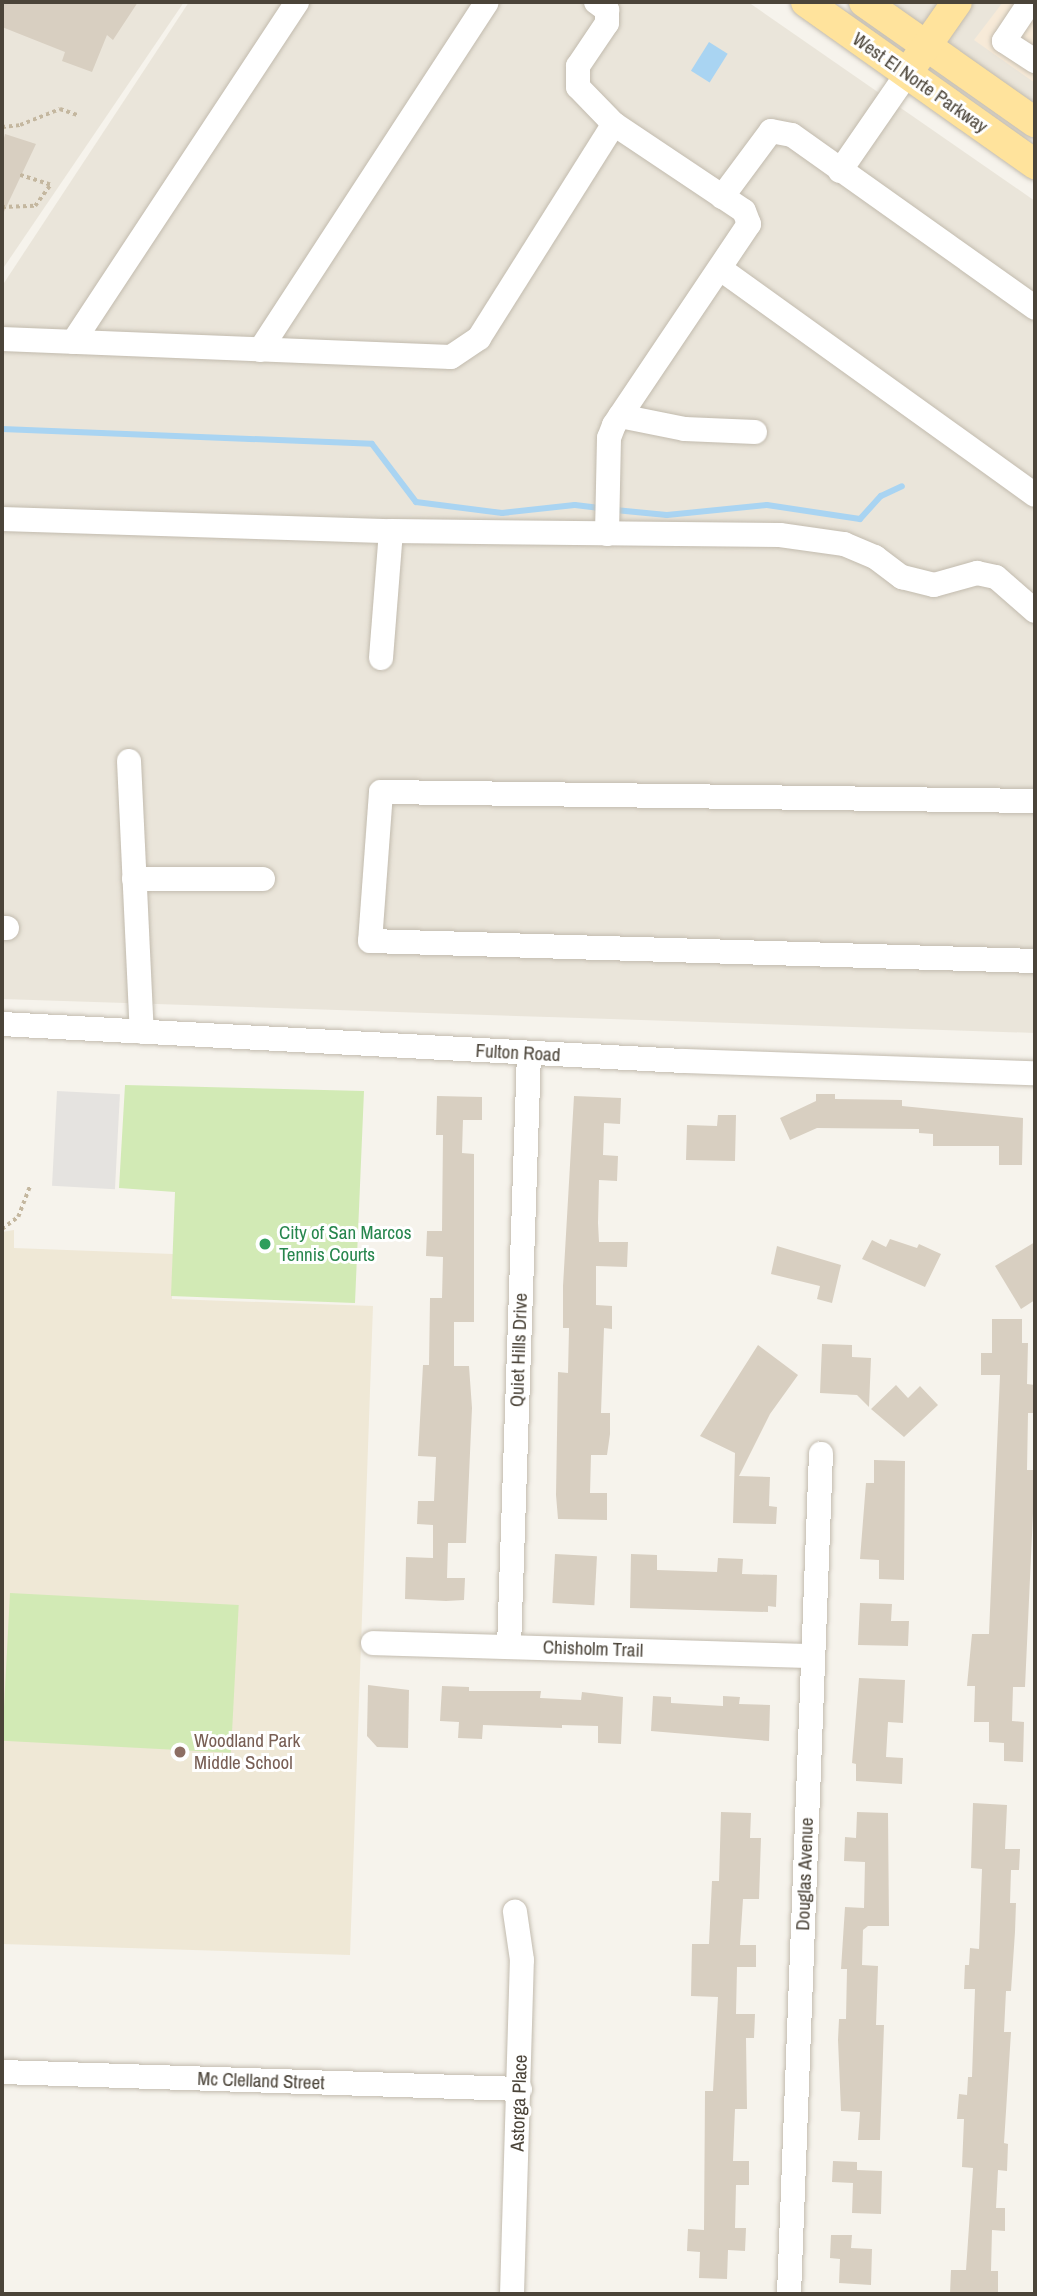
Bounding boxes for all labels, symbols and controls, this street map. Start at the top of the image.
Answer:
street label: West El Norte Parkway [848,28,992,138]
street label: Fulton Road [475,1039,561,1067]
place label: City of San Marcos Tennis Courts [279,1222,411,1266]
marker: City of San Marcos Tennis Courts [257,1236,273,1252]
street label: Quiet Hills Drive [506,1292,532,1408]
street label: Chisholm Trail [542,1636,644,1662]
place label: Woodland Park Middle School [194,1730,300,1774]
marker: Woodland Park Middle School [172,1744,188,1760]
street label: Douglas Avenue [792,1817,818,1931]
street label: Astorga Place [506,2054,532,2152]
street label: Mc Clelland Street [197,2067,325,2095]

